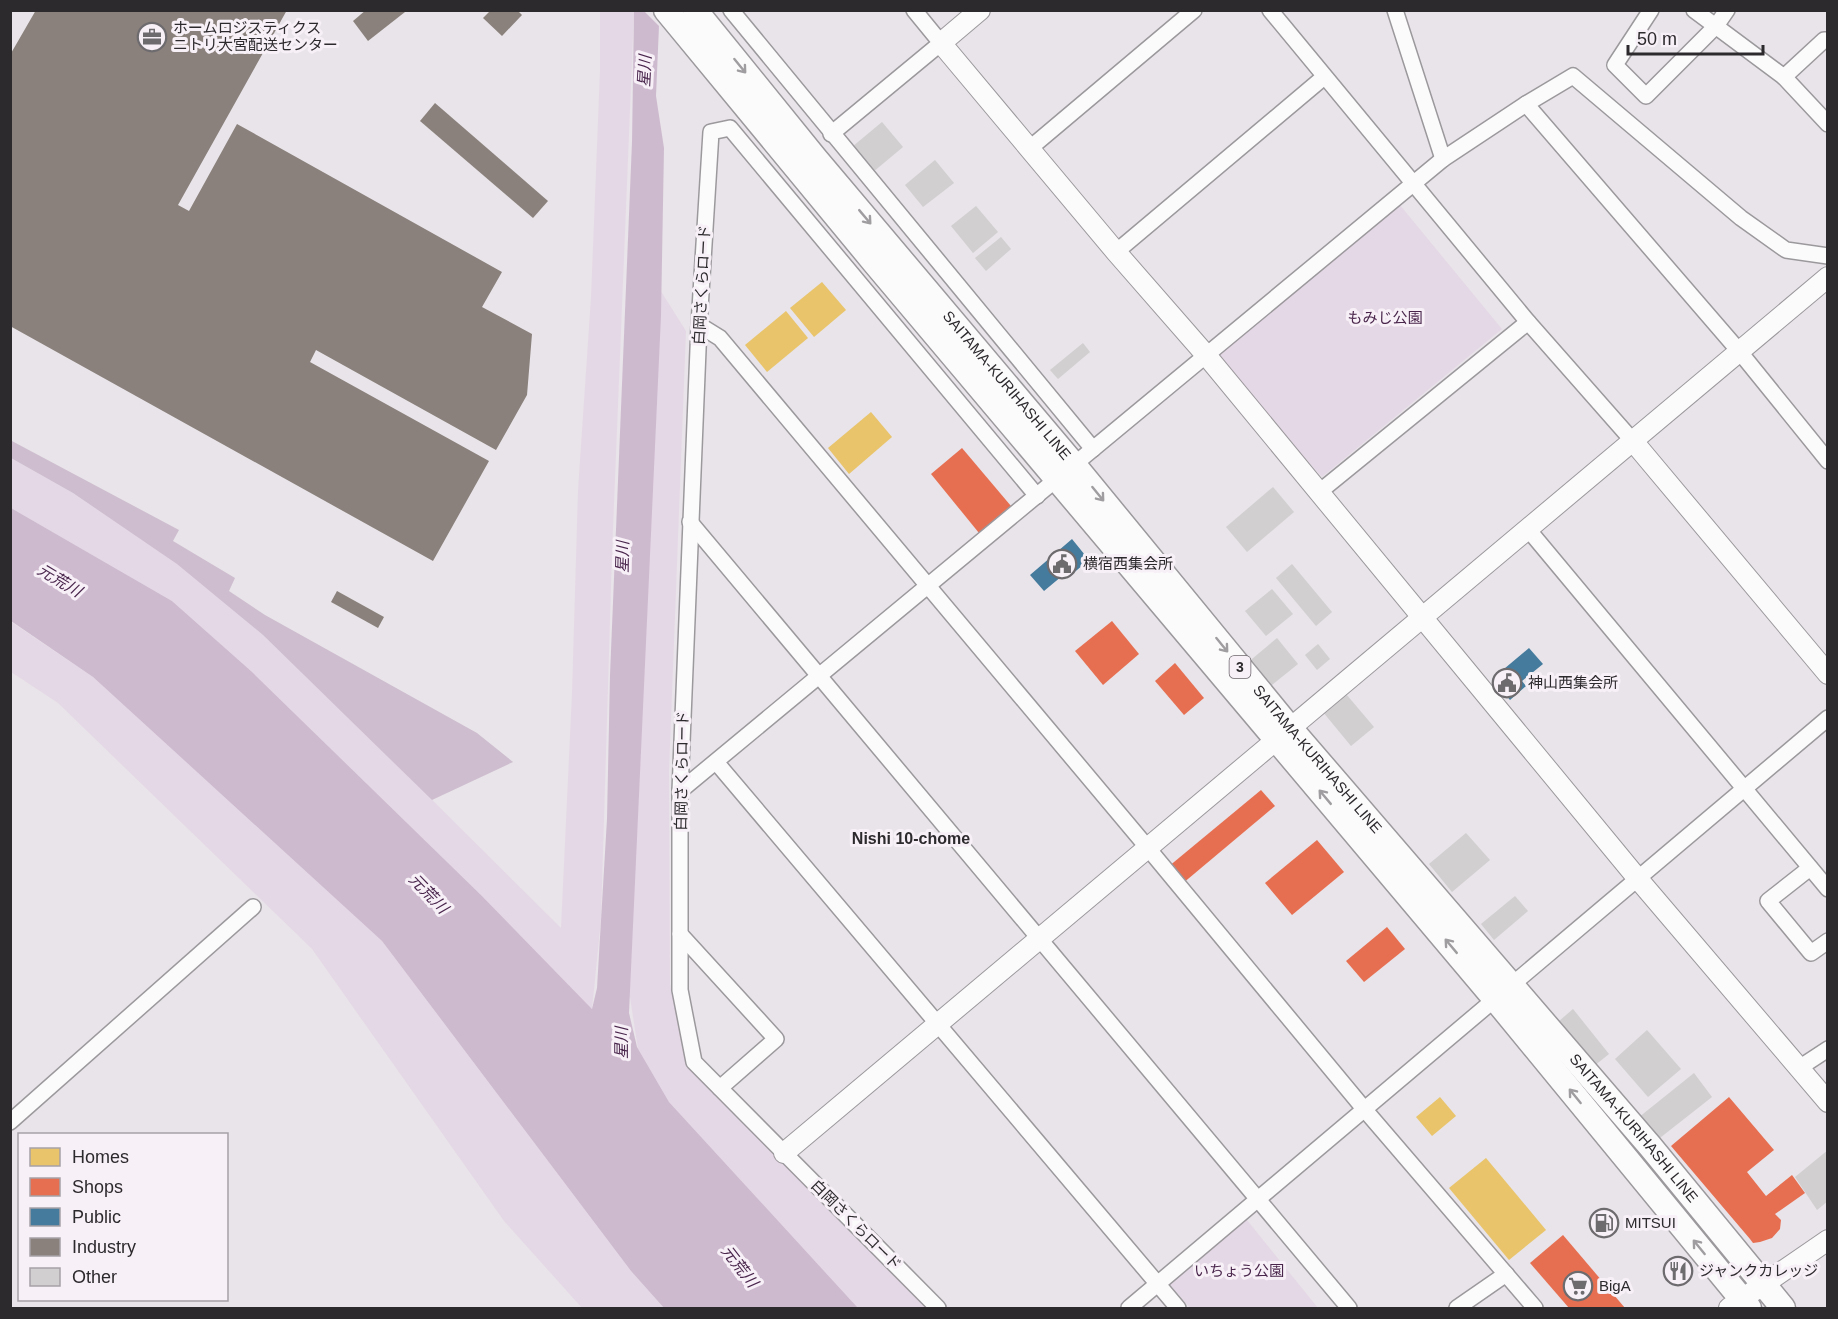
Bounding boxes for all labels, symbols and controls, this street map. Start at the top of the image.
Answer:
scale bar [1628,18,1763,56]
place label: ホームロジスティクス ニトリ大宮配送センター [173,19,338,53]
office icon: ホームロジスティクス ニトリ大宮配送センター [136,21,168,53]
text: 50 m [1637,29,1677,49]
water label: 星川 [635,53,654,87]
one-way arrow [734,58,747,74]
one-way arrow [858,209,871,225]
street label: 白岡さくらロード [690,225,713,345]
street label: SAITAMA-KURIHASHI LINE [940,307,1075,463]
park label: もみじ公園 [1347,309,1423,326]
one-way arrow [1092,486,1105,502]
water label: 星川 [614,539,631,573]
public building icon: 横宿西集会所 [1046,548,1078,580]
place label: 横宿西集会所 [1083,555,1173,572]
water label: 元荒川 [35,561,86,601]
one-way arrow [1215,637,1229,652]
road number: 3 [1230,656,1250,678]
public building icon: 神山西集会所 [1491,667,1523,699]
place label: 神山西集会所 [1528,674,1618,691]
street label: SAITAMA-KURIHASHI LINE [1250,681,1386,836]
street label: 白岡さくらロード [672,711,691,831]
one-way arrow [1318,790,1332,805]
district label: Nishi 10-chome [852,830,970,847]
water label: 元荒川 [406,870,453,918]
one-way arrow [1444,938,1457,954]
water label: 星川 [613,1025,630,1059]
street label: SAITAMA-KURIHASHI LINE [1566,1050,1702,1205]
one-way arrow [1569,1089,1582,1105]
legend [18,1133,228,1301]
text: Homes [72,1147,129,1167]
street label: 白岡さくらロード [808,1176,905,1273]
text: Shops [72,1177,123,1197]
text: Public [72,1207,121,1227]
fuel station icon: MITSUI [1588,1207,1620,1239]
place label: MITSUI [1625,1214,1676,1231]
text: Industry [72,1237,136,1257]
one-way arrow [1692,1240,1706,1255]
water label: 元荒川 [718,1242,762,1292]
restaurant icon: ジャンクカレッジ [1662,1255,1694,1287]
park label: いちょう公園 [1194,1262,1284,1279]
place label: ジャンクカレッジ [1699,1262,1818,1279]
text: Other [72,1267,117,1287]
supermarket icon: BigA [1562,1270,1594,1302]
place label: BigA [1599,1277,1631,1294]

